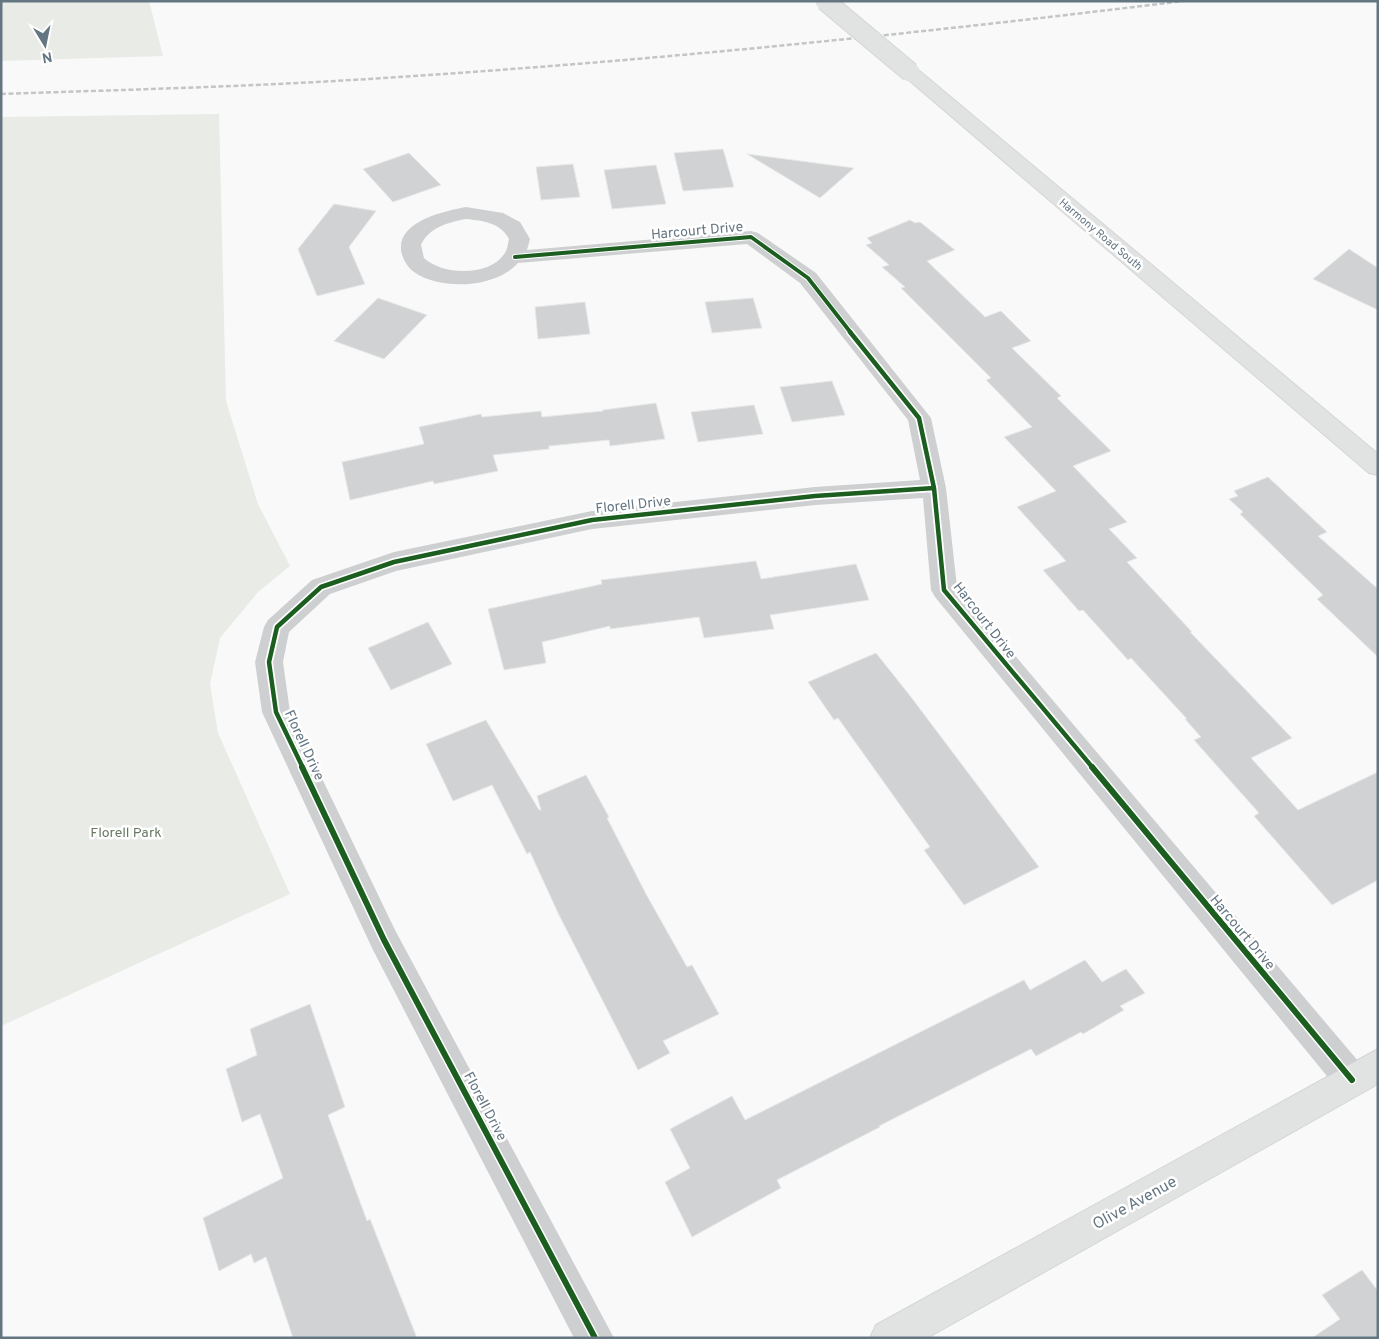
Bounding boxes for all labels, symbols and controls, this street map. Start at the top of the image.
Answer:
north arrow [20,20,70,70]
text: N [41,47,53,66]
street label: Harmony Road South [1056,196,1145,274]
street label: Harcourt Drive [650,219,744,244]
street label: Florell Drive [595,493,672,518]
street label: Harcourt Drive [949,579,1019,663]
street label: Florell Drive [280,708,327,784]
park label: Florell Park [90,825,162,842]
street label: Harcourt Drive [1206,892,1278,974]
street label: Florell Drive [459,1069,510,1144]
street label: Olive Avenue [1089,1172,1181,1235]

